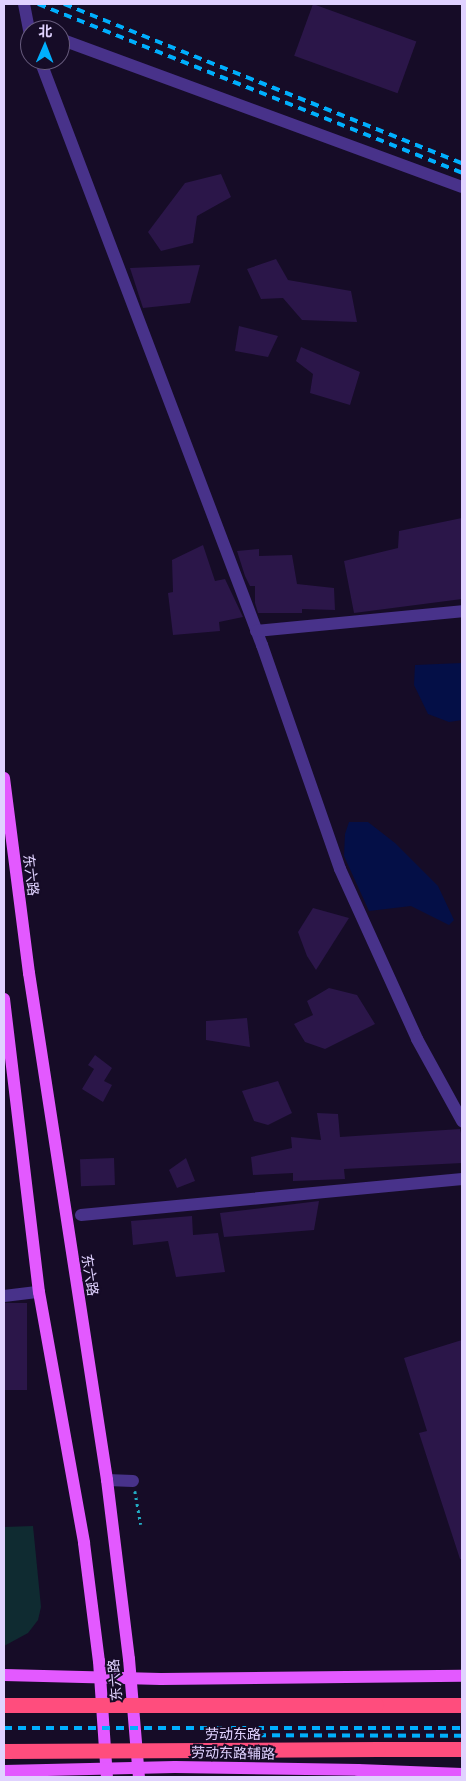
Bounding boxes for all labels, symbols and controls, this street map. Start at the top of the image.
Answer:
north arrow [20,20,70,70]
text: 北 [38,23,52,39]
street label: 东六路 [20,853,42,897]
street label: 东六路 [78,1253,102,1297]
street label: 东六路 [105,1658,125,1702]
street label: 劳动东路 [205,1726,261,1742]
street label: 劳动东路辅路 [191,1744,275,1762]

